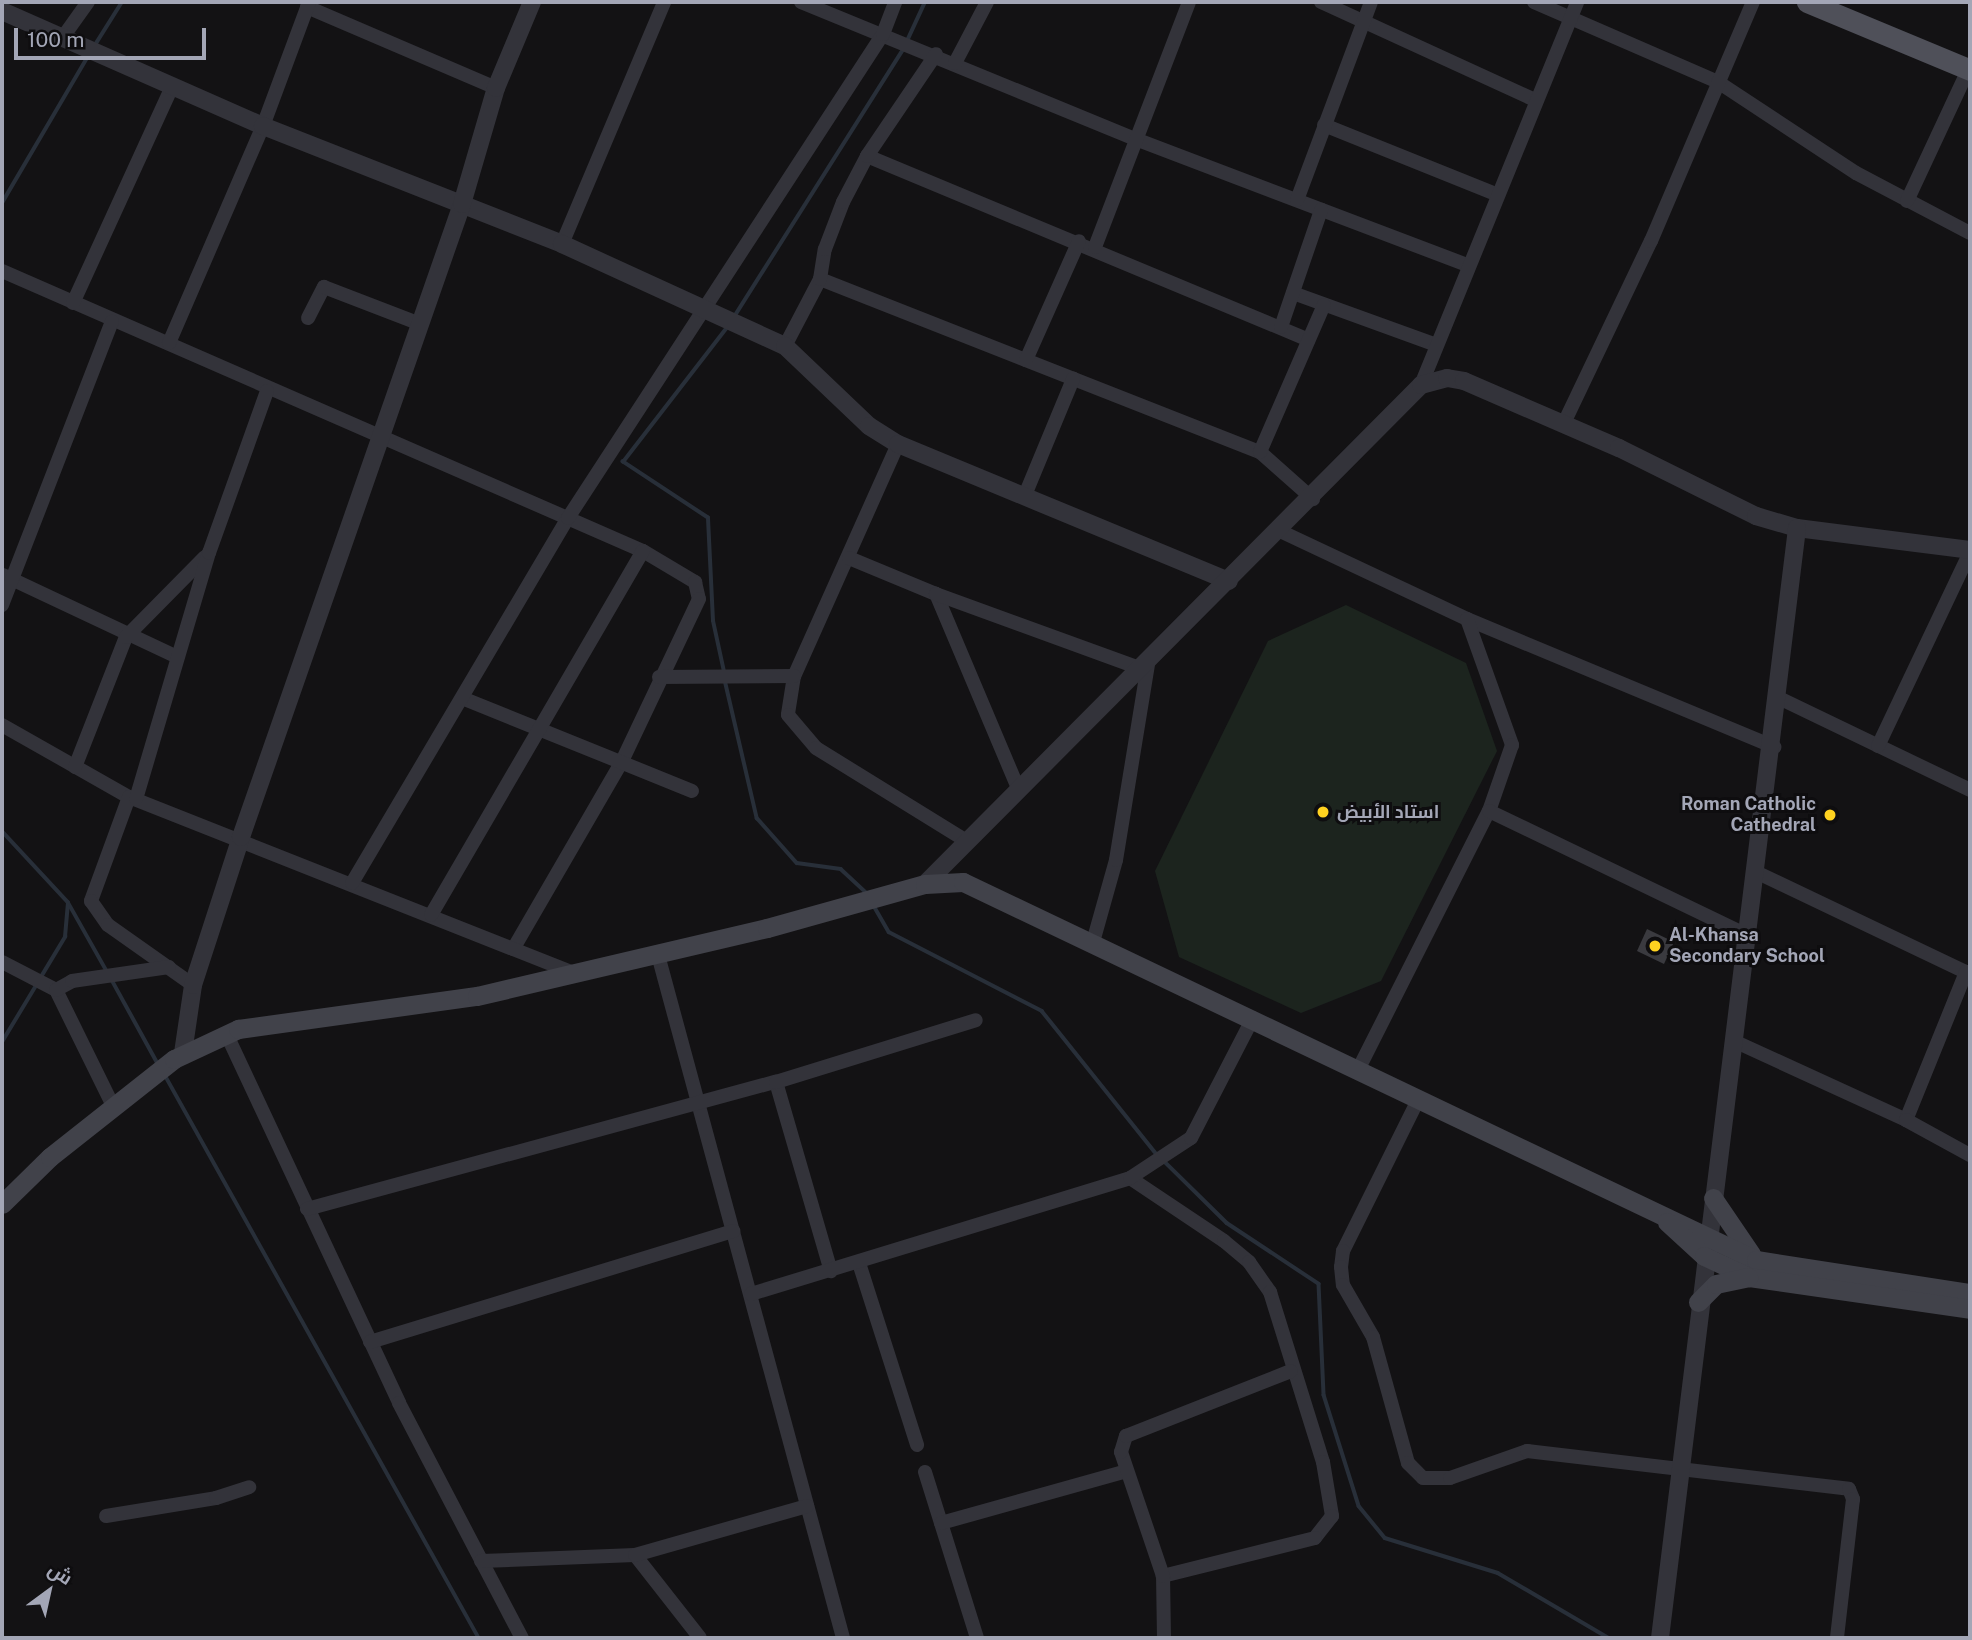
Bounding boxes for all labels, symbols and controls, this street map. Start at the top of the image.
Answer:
scale bar [18,14,210,58]
text: 100 m [27,27,84,52]
place label: Roman Catholic Cathedral [1681,794,1816,836]
place label: استاد الأبيض [1337,801,1439,823]
marker: استاد الأبيض [1315,804,1331,820]
marker: Roman Catholic Cathedral [1822,807,1838,823]
place label: Al-Khansa Secondary School [1669,925,1825,968]
marker: Al-Khansa Secondary School [1647,938,1663,954]
north arrow [14,1556,84,1626]
text: ش [44,1558,77,1589]

